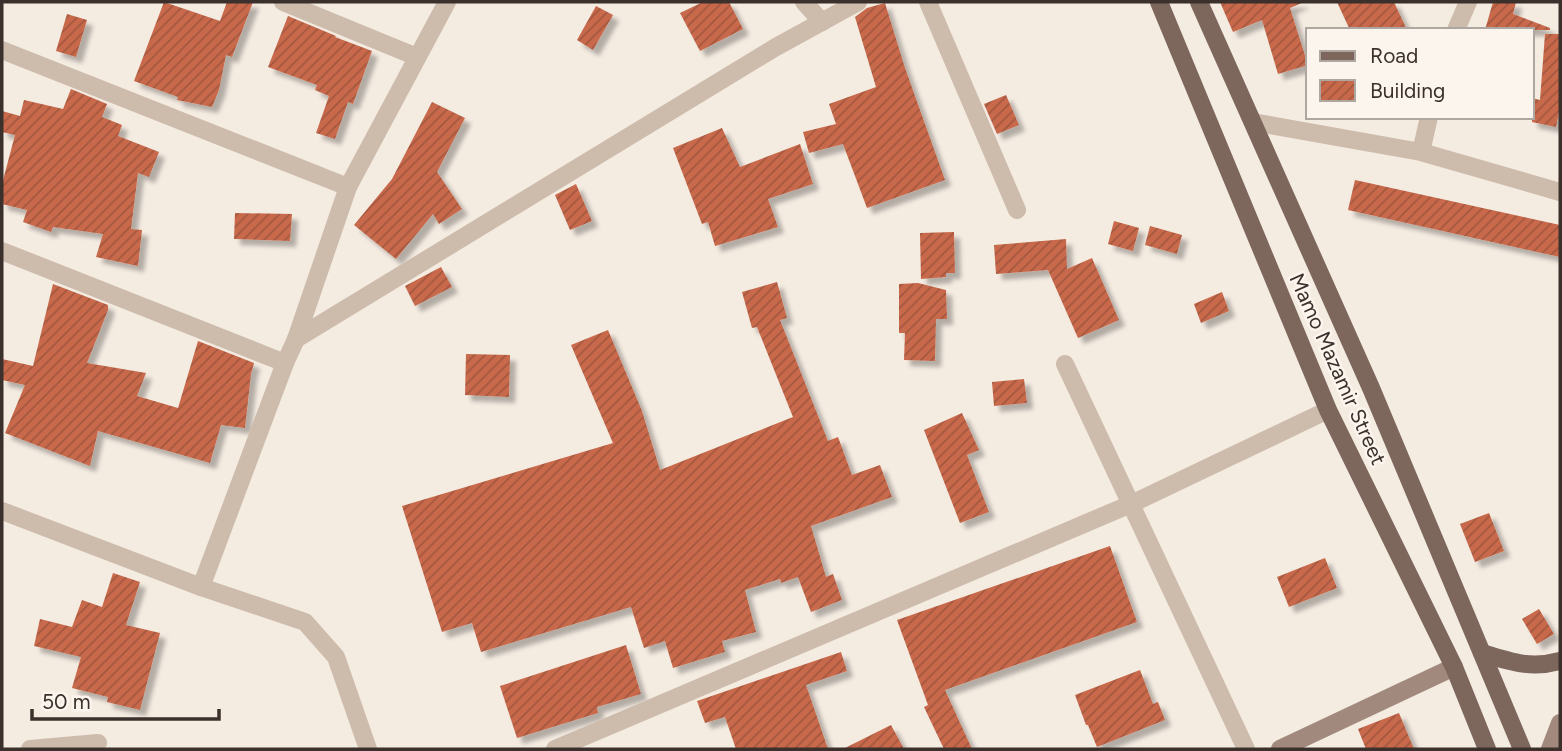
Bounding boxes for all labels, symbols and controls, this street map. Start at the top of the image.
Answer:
legend [1306,28,1534,119]
text: Road [1370,43,1418,68]
text: Building [1370,78,1445,103]
street label: Mamo Mazamir Street [1284,269,1392,469]
scale bar [32,678,219,722]
text: 50 m [42,689,91,714]

